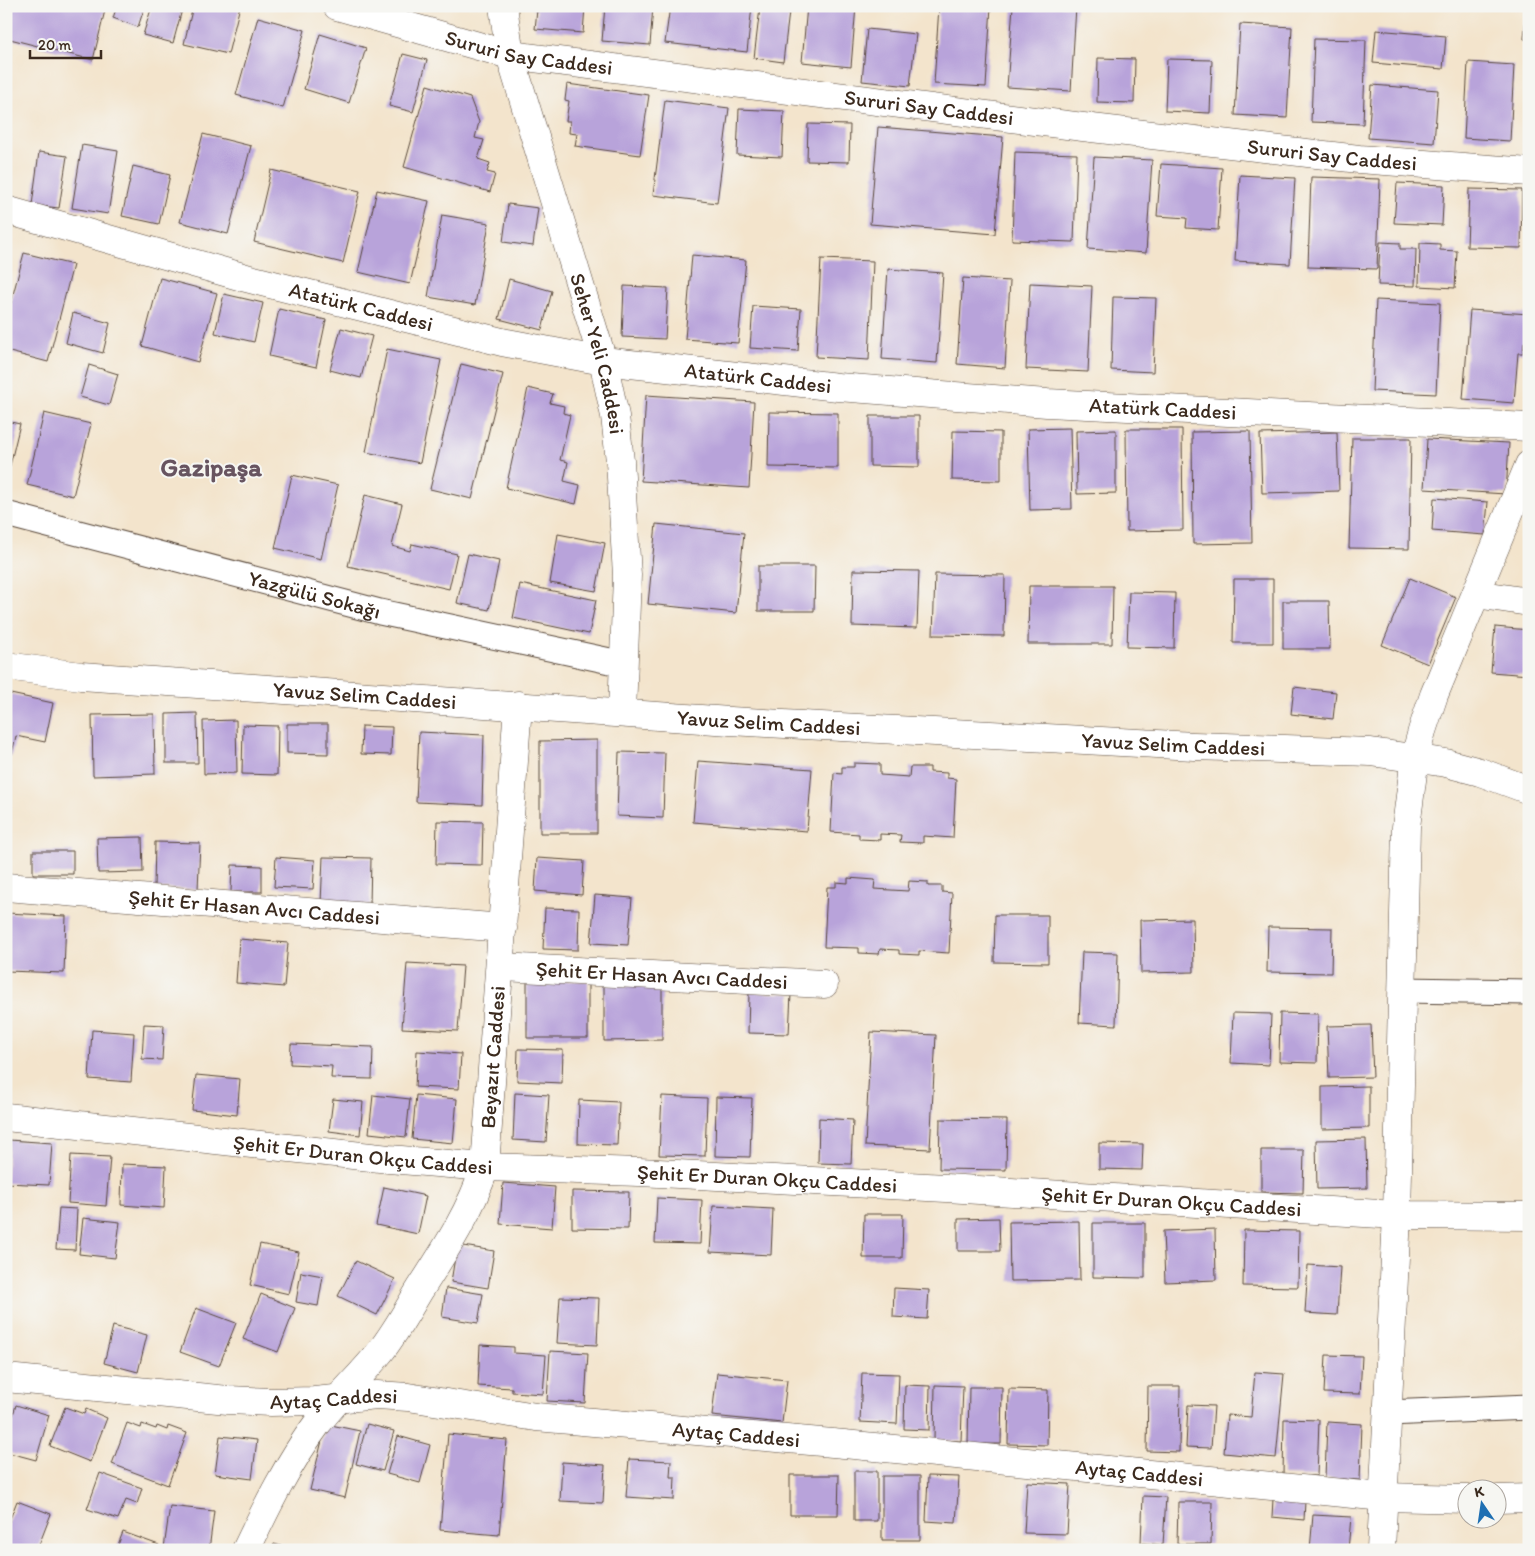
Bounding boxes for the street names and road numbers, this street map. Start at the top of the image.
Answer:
street label: Sururi Say Caddesi [442,24,614,80]
street label: Sururi Say Caddesi [843,84,1015,130]
street label: Sururi Say Caddesi [1246,133,1418,175]
street label: Seher Yeli Caddesi [565,270,630,435]
street label: Atatürk Caddesi [287,276,436,336]
street label: Atatürk Caddesi [683,357,833,398]
street label: Atatürk Caddesi [1088,392,1237,424]
street label: Yazgülü Sokağı [246,565,384,624]
street label: Yavuz Selim Caddesi [272,676,457,714]
street label: Yavuz Selim Caddesi [676,704,861,740]
street label: Yavuz Selim Caddesi [1081,727,1265,760]
street label: Şehit Er Hasan Avcı Caddesi [127,884,381,930]
street label: Şehit Er Hasan Avcı Caddesi [535,956,788,994]
street label: Beyazıt Caddesi [475,985,510,1129]
street label: Şehit Er Duran Okçu Caddesi [232,1129,493,1179]
street label: Şehit Er Duran Okçu Caddesi [636,1159,898,1197]
street label: Şehit Er Duran Okçu Caddesi [1041,1181,1302,1221]
street label: Aytaç Caddesi [269,1382,398,1414]
street label: Aytaç Caddesi [671,1416,801,1452]
street label: Aytaç Caddesi [1074,1454,1204,1491]

